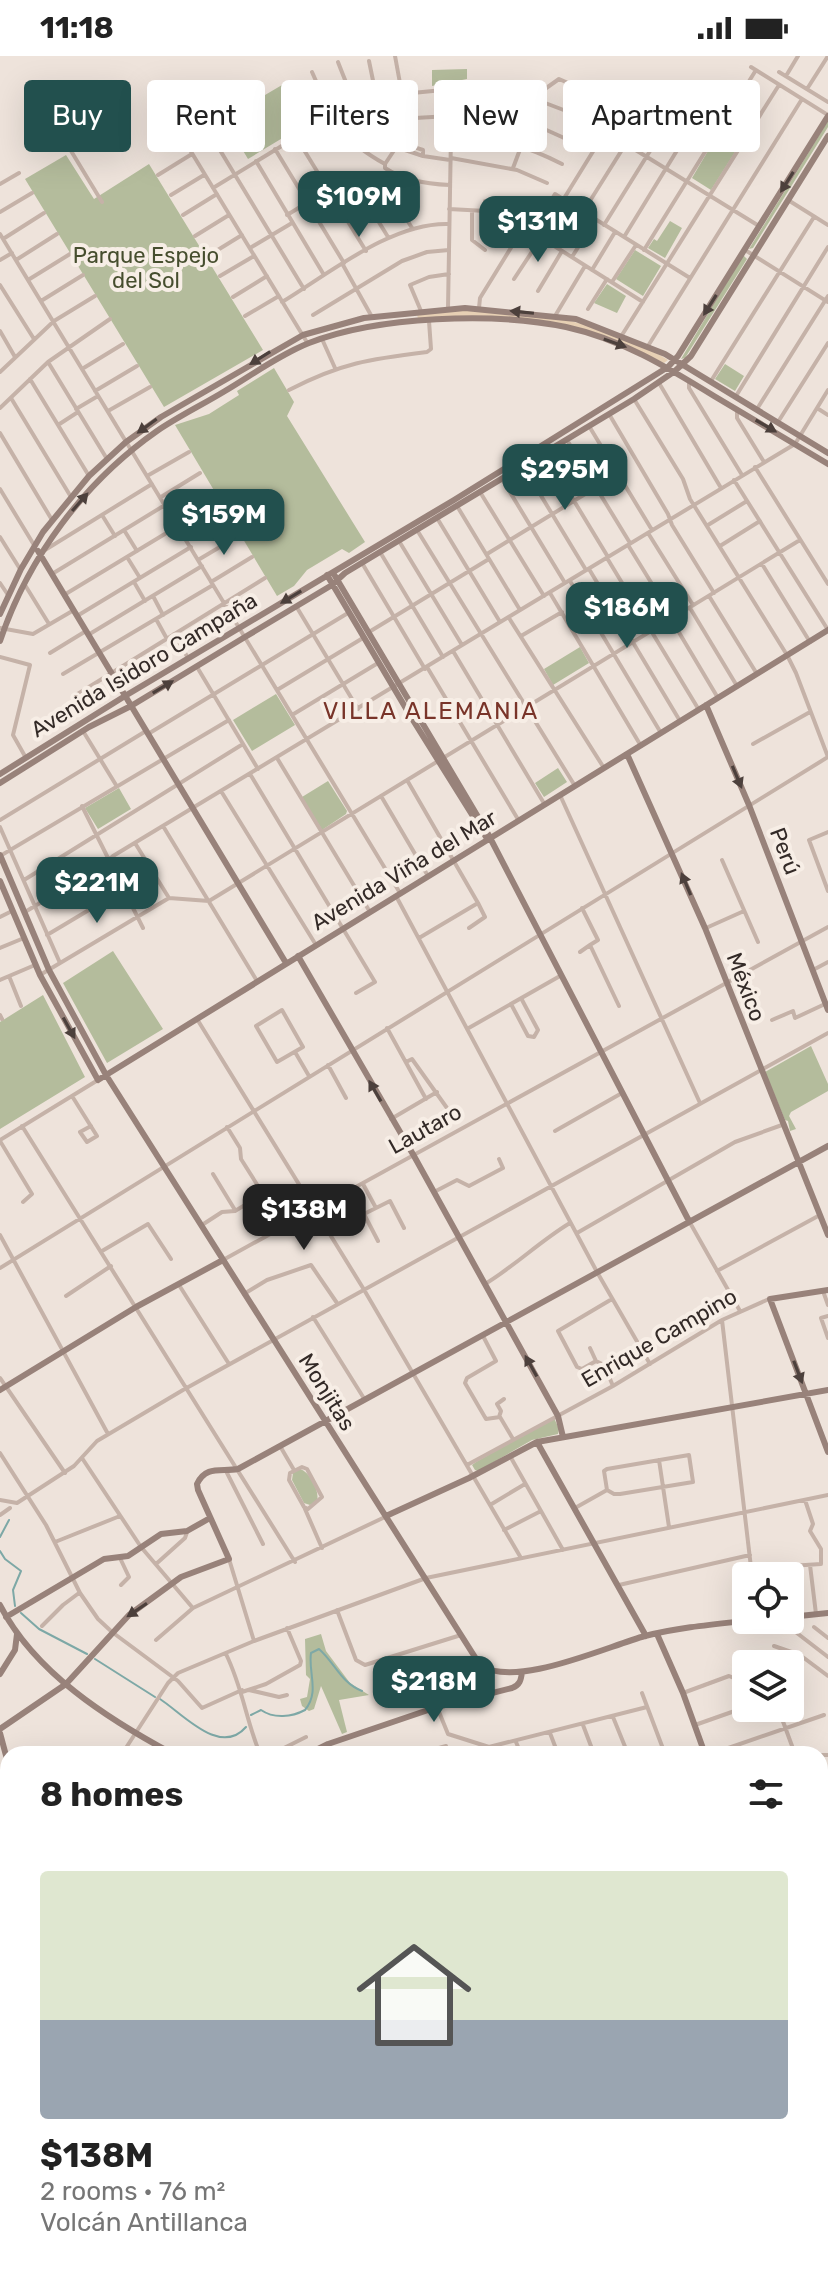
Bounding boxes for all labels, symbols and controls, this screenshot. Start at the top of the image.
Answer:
text: 11:18 [40,10,114,46]
chip: Buy [24,80,131,152]
chip: Rent [147,80,265,152]
chip: Filters [281,80,418,152]
chip: New [434,80,547,152]
chip: Apartment [563,80,760,152]
pin: $109M [303,171,415,239]
one-way arrow [780,171,794,193]
text: $109M [316,181,402,212]
pin: $131M [482,196,594,264]
text: $131M [497,206,579,237]
park label: Parque Espejo del Sol [73,242,219,294]
one-way arrow [704,294,718,316]
one-way arrow [509,306,534,319]
one-way arrow [603,338,627,350]
one-way arrow [249,350,272,365]
one-way arrow [137,418,158,433]
one-way arrow [755,419,777,433]
pin: $295M [509,444,621,512]
text: $295M [520,454,610,485]
pin: $159M [168,489,280,557]
one-way arrow [71,492,89,512]
text: $159M [181,499,267,530]
pin: $186M [571,582,683,650]
street label: Avenida Isidoro Campaña [26,587,262,743]
one-way arrow [280,589,302,603]
text: $186M [584,592,670,623]
one-way arrow [152,680,175,695]
district label: VILLA ALEMANIA [323,697,539,725]
one-way arrow [730,765,743,789]
street label: Avenida Viña del Mar [306,804,502,936]
street label: Perú [764,824,806,878]
pin: $221M [41,857,153,925]
text: $221M [54,867,140,898]
one-way arrow [679,872,692,895]
street label: México [721,949,771,1025]
one-way arrow [62,1017,76,1039]
one-way arrow [368,1080,382,1102]
street label: Lautaro [384,1098,466,1160]
pin: $138M [248,1184,360,1252]
text: $138M [261,1194,347,1225]
street label: Enrique Campino [576,1283,742,1393]
street label: Monjitas [293,1348,361,1436]
one-way arrow [524,1355,538,1377]
one-way arrow [792,1360,804,1384]
map controls [732,1562,804,1722]
button: locate [732,1562,804,1634]
one-way arrow [126,1602,147,1617]
button: layers [732,1650,804,1722]
pin: $218M [378,1656,490,1724]
text: $218M [391,1666,477,1697]
icon: filters [744,1772,788,1816]
text: 8 homes [40,1774,183,1815]
icon: home [342,1923,486,2067]
text: $138M [40,2135,153,2176]
text: 2 rooms · 76 m² [40,2176,225,2207]
text: Volcán Antillanca [40,2207,248,2238]

